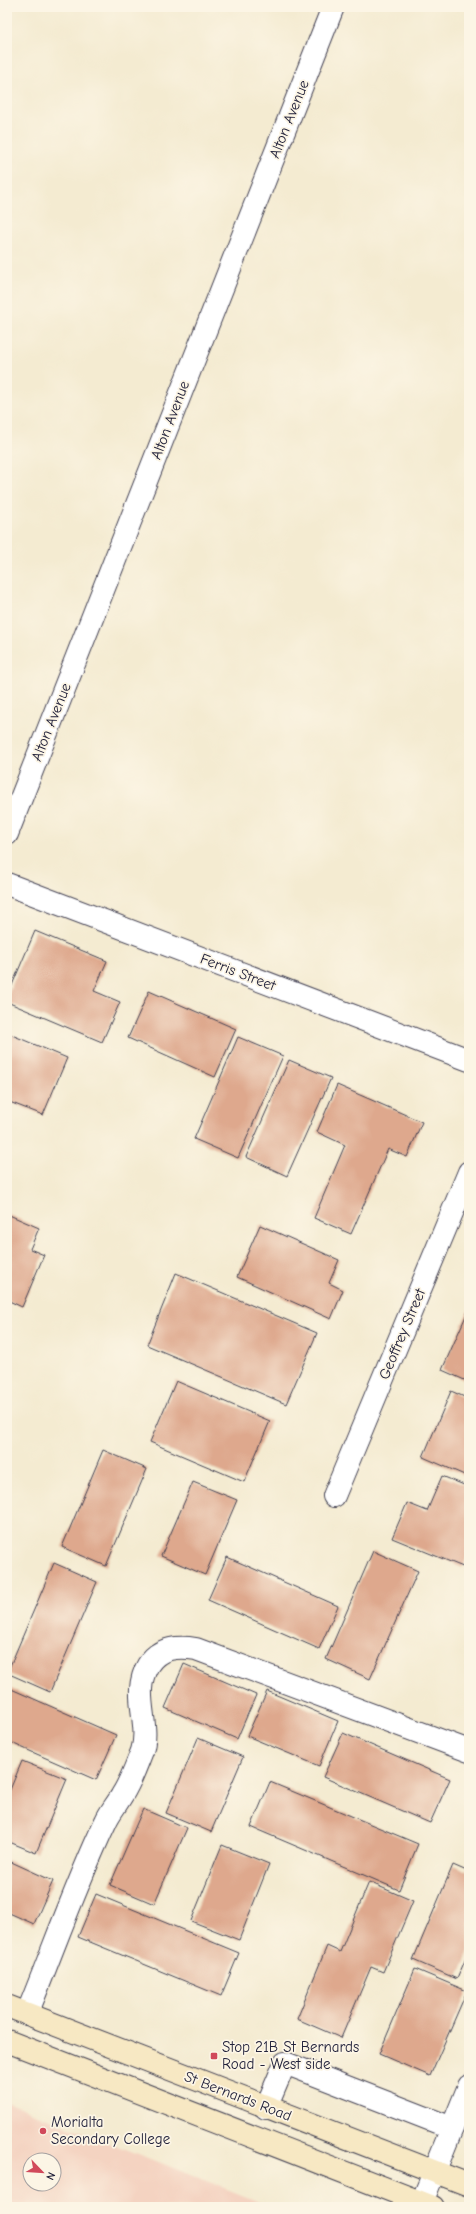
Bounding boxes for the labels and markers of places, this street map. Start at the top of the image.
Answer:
place label: Stop 21B St Bernards Road - West side [222,2038,359,2073]
marker: Stop 21B St Bernards Road - West side [209,2051,219,2061]
place label: Morialta Secondary College [51,2113,171,2148]
marker: Morialta Secondary College [38,2126,48,2136]

